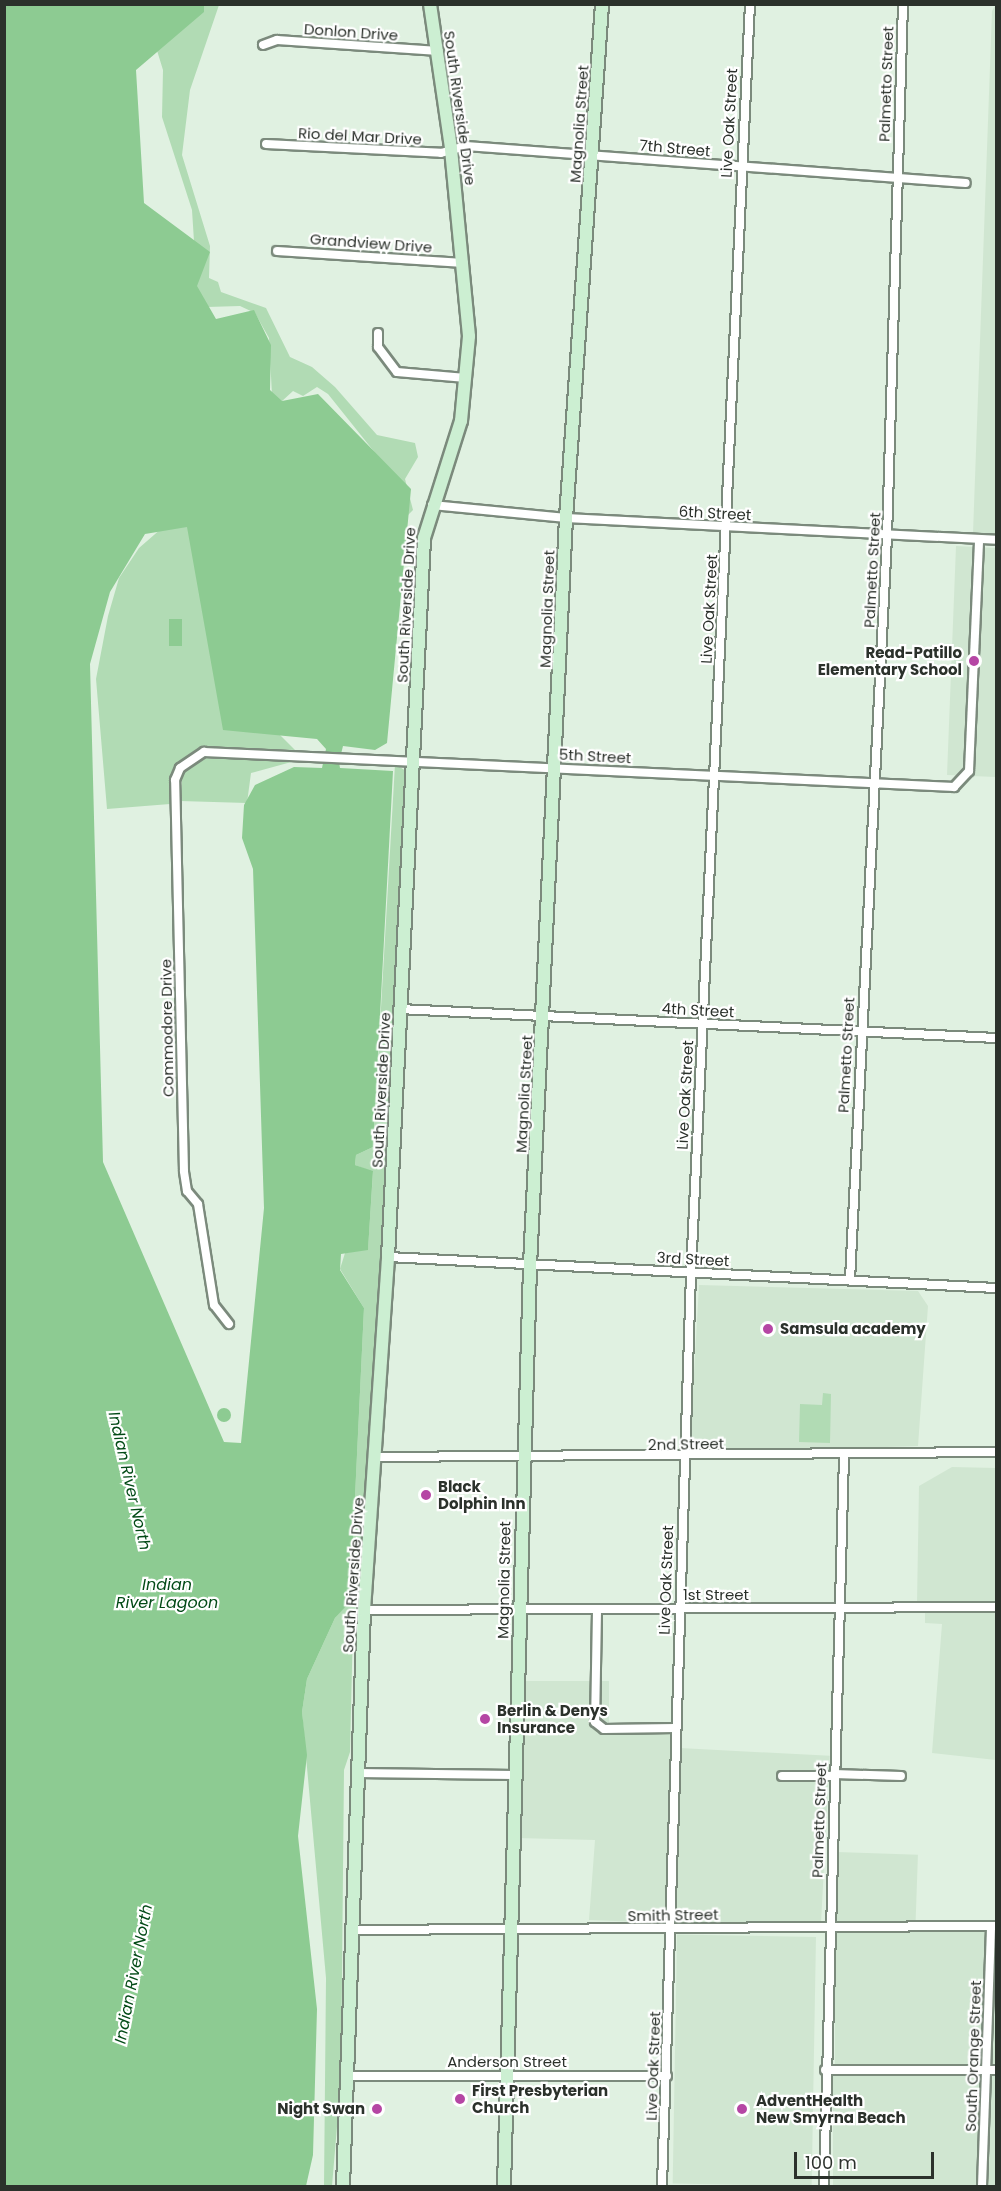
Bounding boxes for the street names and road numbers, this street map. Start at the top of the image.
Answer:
street label: Donlon Drive [303,20,399,44]
street label: Palmetto Street [875,26,897,142]
street label: South Riverside Drive [440,30,480,186]
street label: Magnolia Street [566,65,592,183]
street label: Live Oak Street [717,68,741,178]
street label: Rio del Mar Drive [298,124,422,148]
street label: 7th Street [639,136,711,160]
street label: Grandview Drive [309,230,433,256]
street label: 6th Street [678,502,752,524]
street label: Palmetto Street [860,512,884,628]
street label: South Riverside Drive [393,527,419,683]
street label: Magnolia Street [536,550,558,668]
street label: Live Oak Street [697,554,721,664]
street label: 5th Street [558,745,632,767]
street label: Commodore Drive [157,959,177,1097]
street label: Palmetto Street [834,997,858,1113]
street label: 4th Street [661,999,735,1021]
street label: South Riverside Drive [368,1012,394,1168]
street label: Magnolia Street [512,1035,536,1153]
street label: Live Oak Street [673,1040,697,1150]
street label: 3rd Street [656,1248,730,1270]
street label: 2nd Street [648,1434,724,1454]
street label: South Riverside Drive [339,1497,367,1653]
street label: Magnolia Street [494,1521,514,1639]
street label: Live Oak Street [655,1525,677,1635]
street label: 1st Street [683,1586,749,1604]
street label: Palmetto Street [808,1762,830,1878]
street label: Smith Street [627,1905,719,1925]
street label: South Orange Street [961,1980,985,2132]
street label: Live Oak Street [642,2011,664,2121]
street label: Anderson Street [447,2053,567,2071]

